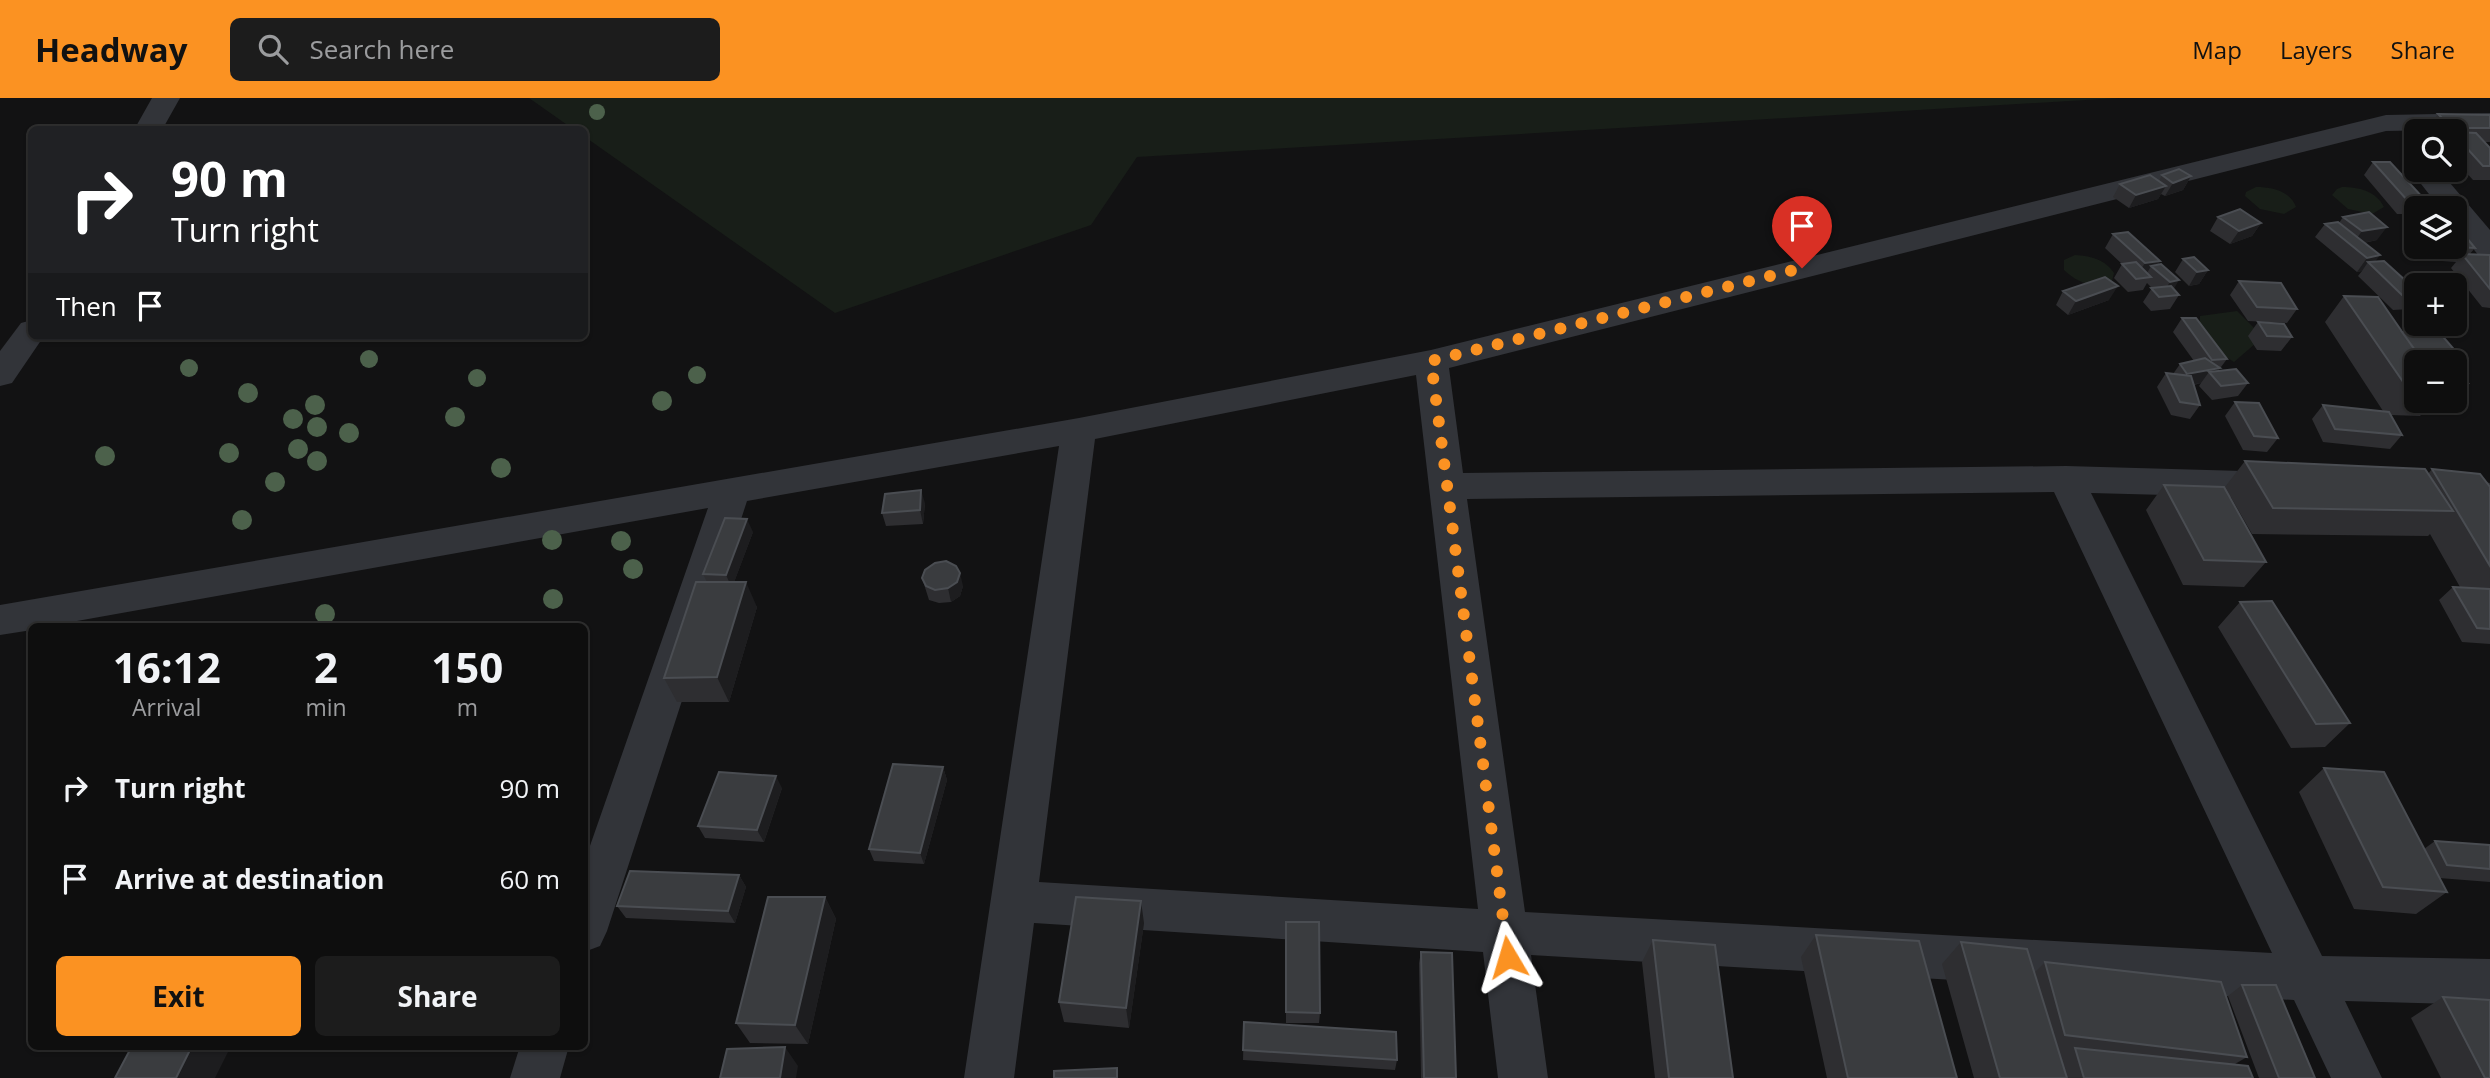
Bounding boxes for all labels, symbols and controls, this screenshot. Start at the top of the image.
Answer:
search box [230,18,720,81]
text: Headway [35,27,188,72]
icon: search [254,30,292,68]
text: Search here [310,31,454,67]
text: Map [2192,33,2242,66]
text: Layers [2280,33,2353,66]
text: Share [2391,33,2455,66]
map controls [2404,119,2467,413]
button: search [2404,119,2467,182]
text: 90 m [171,145,288,211]
icon: right [56,154,147,245]
pin [1772,196,1832,268]
button: layers [2404,196,2467,259]
icon: arrive [1783,207,1821,245]
text: Turn right [171,208,319,251]
button: + [2404,273,2467,336]
icon: arrive [131,287,169,325]
text: Then [56,288,117,324]
button: − [2404,350,2467,413]
text: 16:12 [113,638,221,695]
text: 2 [314,638,338,695]
text: 150 [431,638,503,695]
text: Arrival [132,691,201,723]
text: min [305,691,347,723]
text: m [457,691,478,723]
icon: right [56,769,94,807]
text: Turn right [115,770,246,806]
text: 90 m [499,770,560,806]
icon: arrive [56,860,94,898]
text: Arrive at destination [115,861,384,897]
text: 60 m [499,861,560,897]
position arrow [1471,920,1545,994]
button: Exit [56,956,301,1036]
button: Share [315,956,560,1036]

